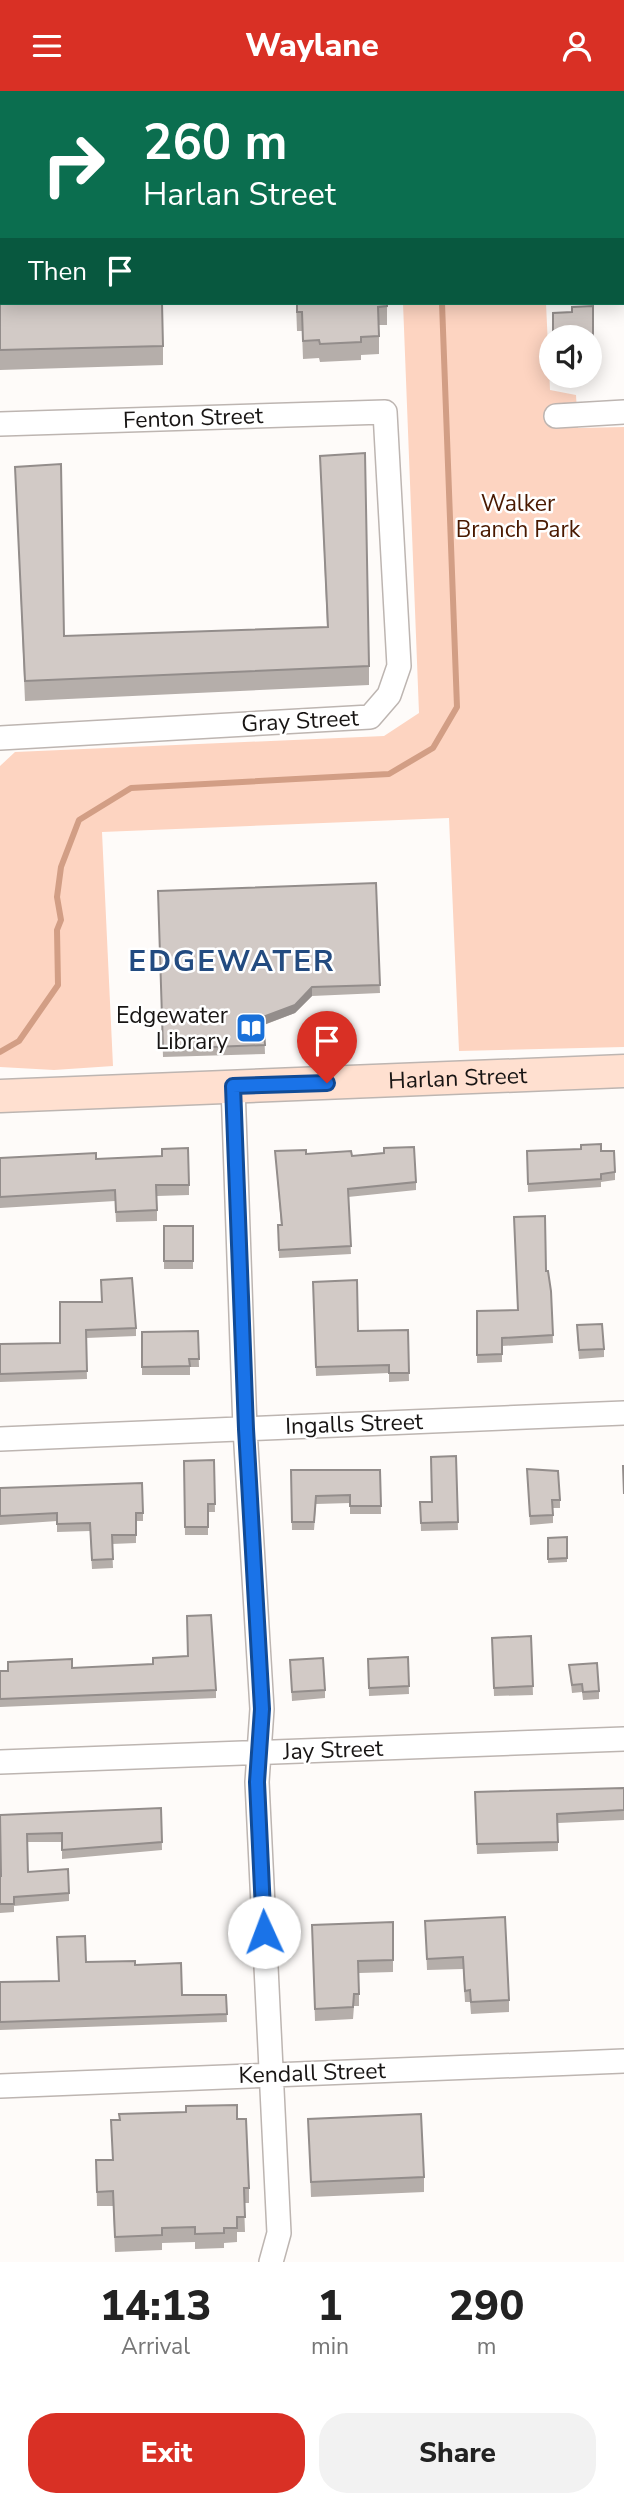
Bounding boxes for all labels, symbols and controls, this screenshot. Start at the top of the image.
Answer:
text: Waylane [245,24,379,67]
icon: menu [28,27,66,65]
icon: person [558,27,596,65]
text: 260 m [143,109,287,176]
icon: right [28,119,119,210]
text: Harlan Street [143,173,336,216]
icon: arrive [101,252,139,290]
text: Then [28,254,87,289]
map controls [539,325,602,388]
button: sound [539,325,602,388]
street label: Fenton Street [123,400,264,436]
park label: Walker Branch Park [456,488,581,545]
street label: Gray Street [241,702,360,740]
district label: EDGEWATER [128,941,336,982]
place label: Edgewater Library [116,1000,229,1057]
library icon: Edgewater Library [234,1011,268,1045]
pin [297,1011,357,1083]
icon: arrive [308,1022,346,1060]
street label: Harlan Street [388,1059,529,1096]
street label: Ingalls Street [285,1406,424,1442]
street label: Jay Street [281,1733,384,1767]
position arrow [227,1895,301,1969]
street label: Kendall Street [238,2055,387,2091]
text: 14:13 [100,2278,211,2335]
text: 1 [317,2278,343,2335]
text: 290 [449,2278,524,2335]
text: Arrival [121,2331,190,2362]
text: min [311,2331,349,2362]
text: m [477,2331,496,2362]
button: Exit [28,2413,305,2493]
button: Share [319,2413,596,2493]

